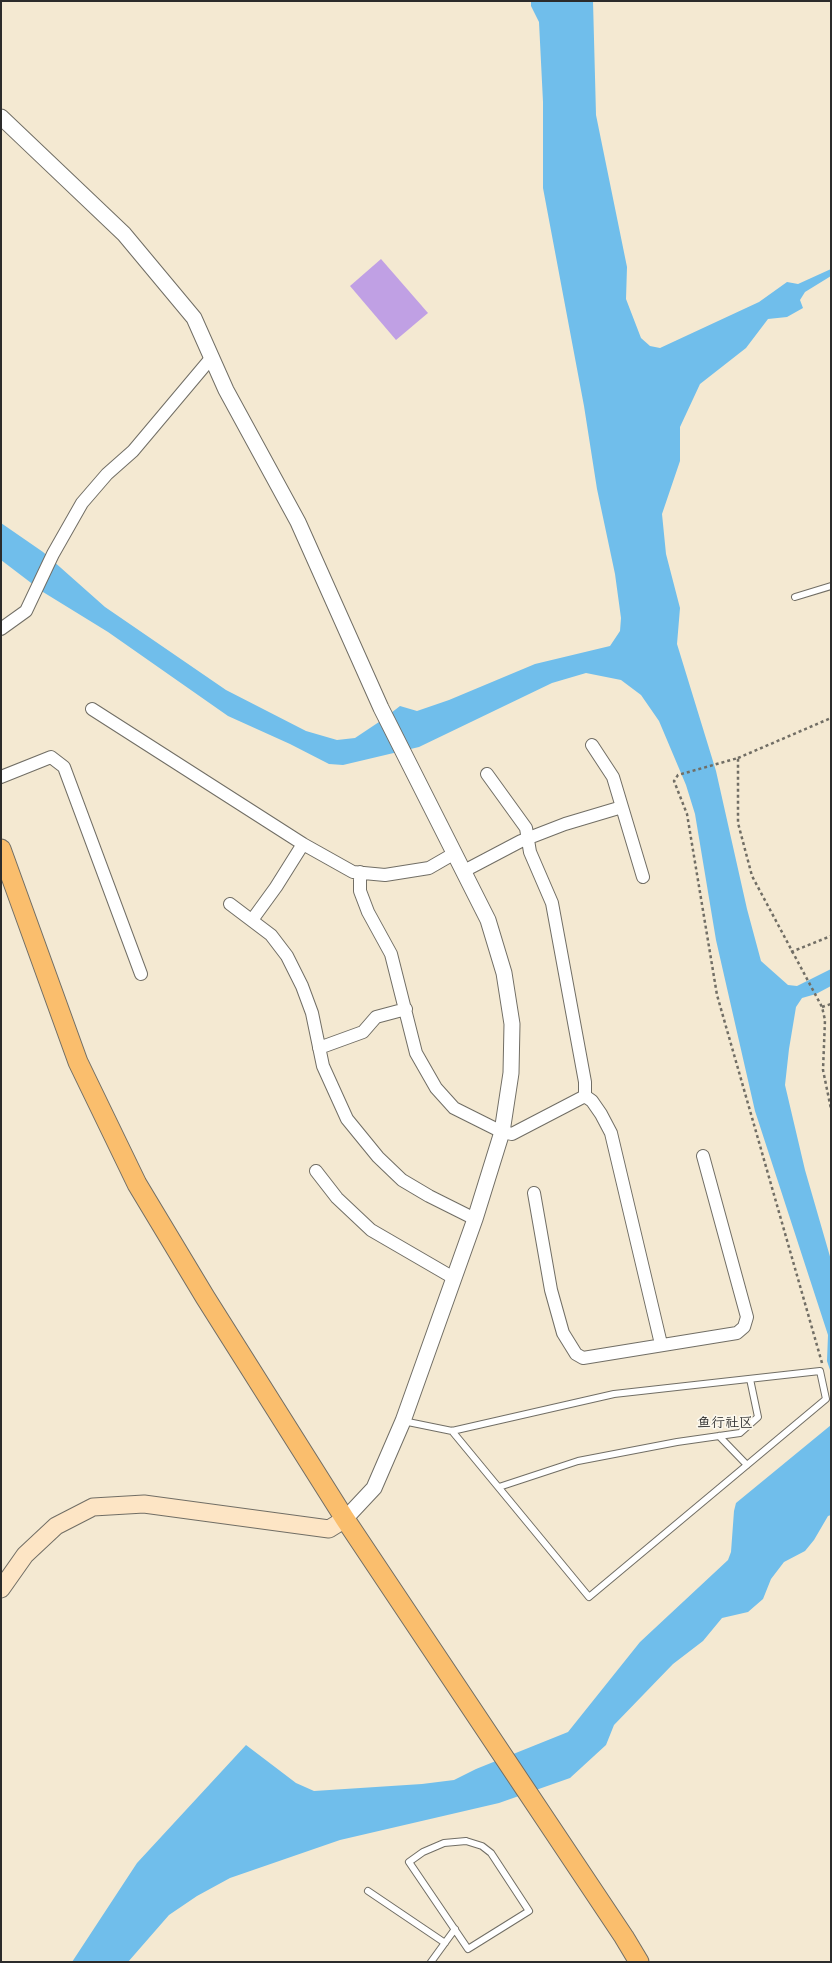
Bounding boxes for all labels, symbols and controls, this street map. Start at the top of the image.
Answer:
district label: 鱼行社区 [697,1415,753,1431]

